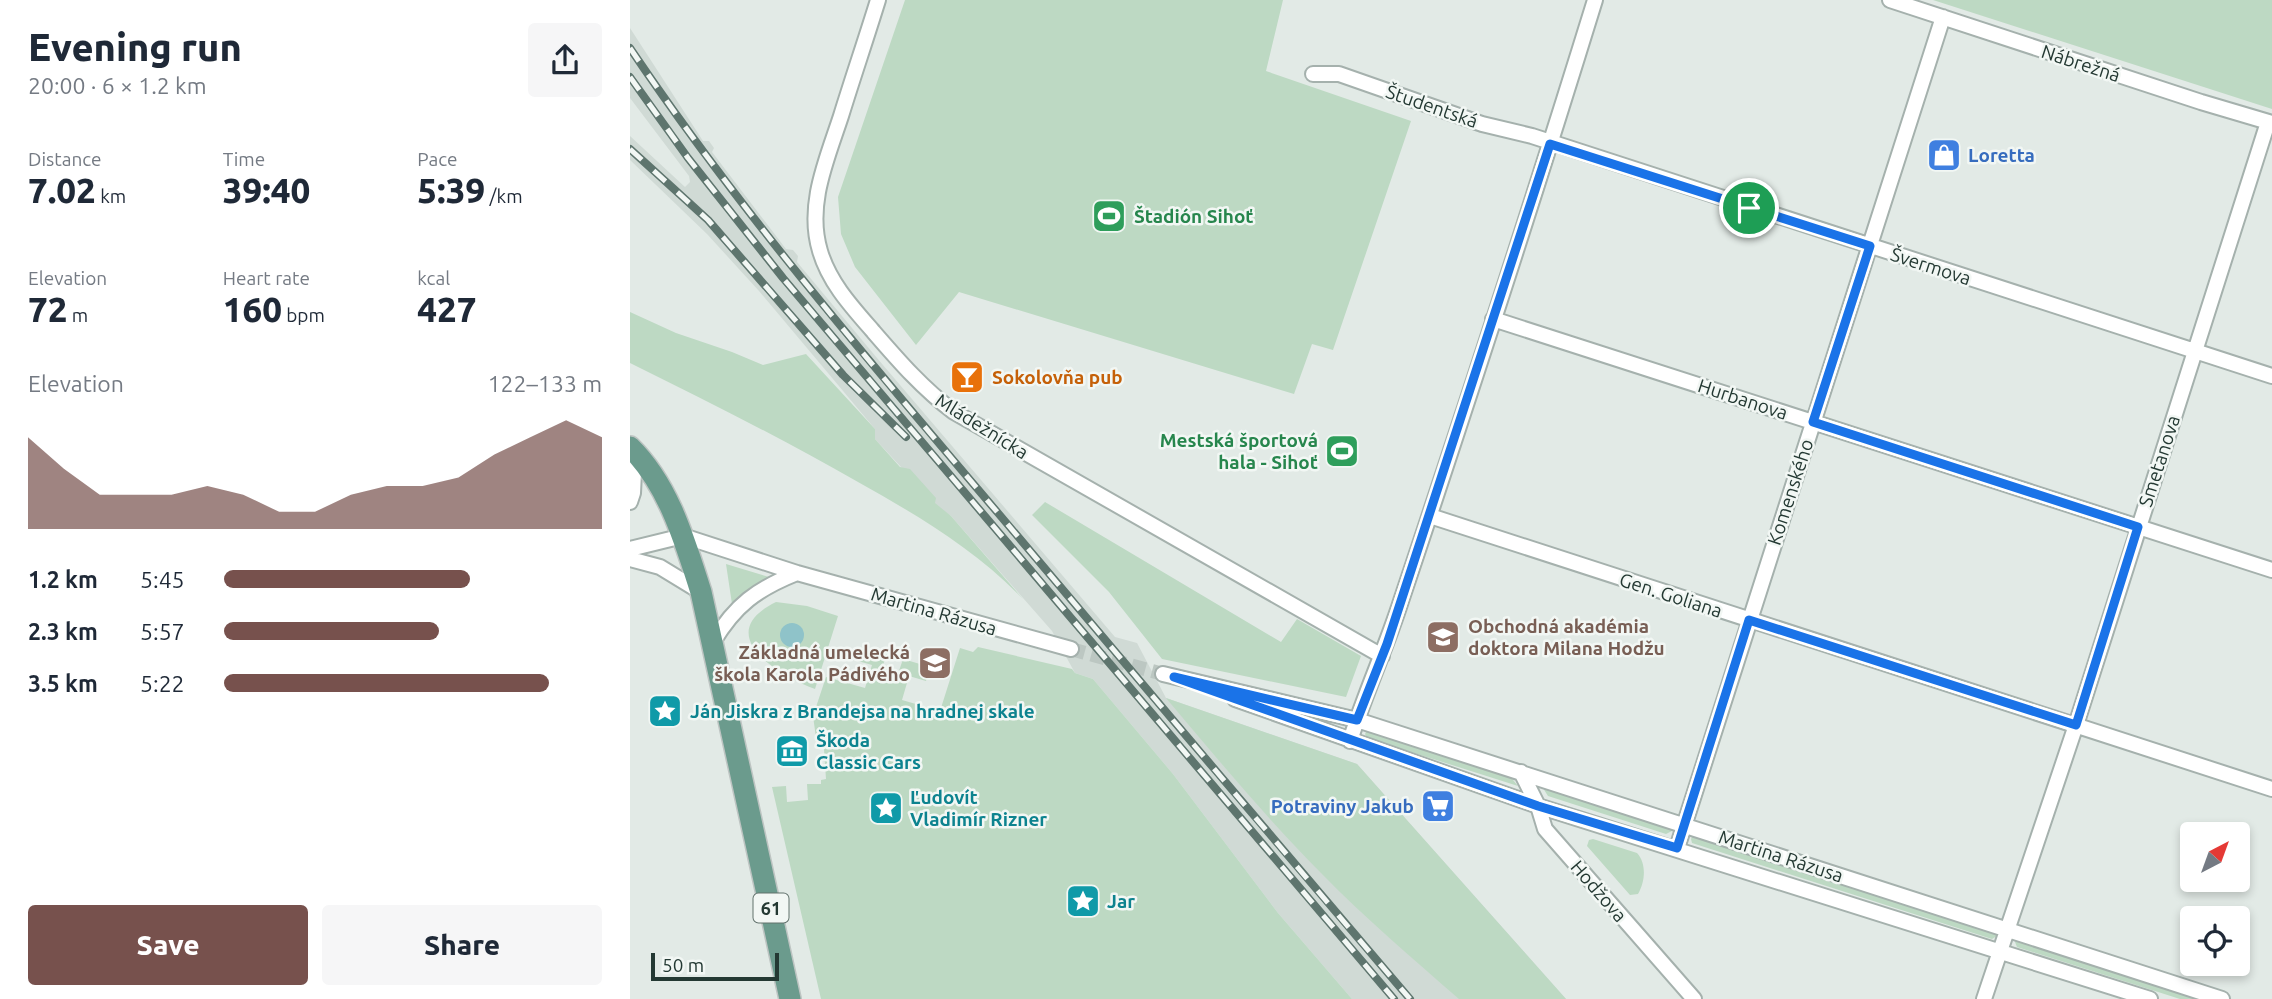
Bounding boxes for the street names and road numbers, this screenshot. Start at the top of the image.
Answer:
street label: Nábrežná [2039,40,2123,86]
street label: Študentská [1383,80,1481,132]
street label: Švermova [1888,243,1974,289]
street label: Hurbanova [1695,374,1791,424]
street label: Mládežnícka [932,389,1032,463]
street label: Smetanova [2134,412,2184,510]
street label: Komenského [1763,436,1817,548]
street label: Gen. Goliana [1617,568,1725,622]
street label: Martina Rázusa [869,583,999,639]
street label: Martina Rázusa [1716,825,1846,887]
street label: Hodžova [1566,856,1632,926]
road number: 61 [754,894,788,923]

